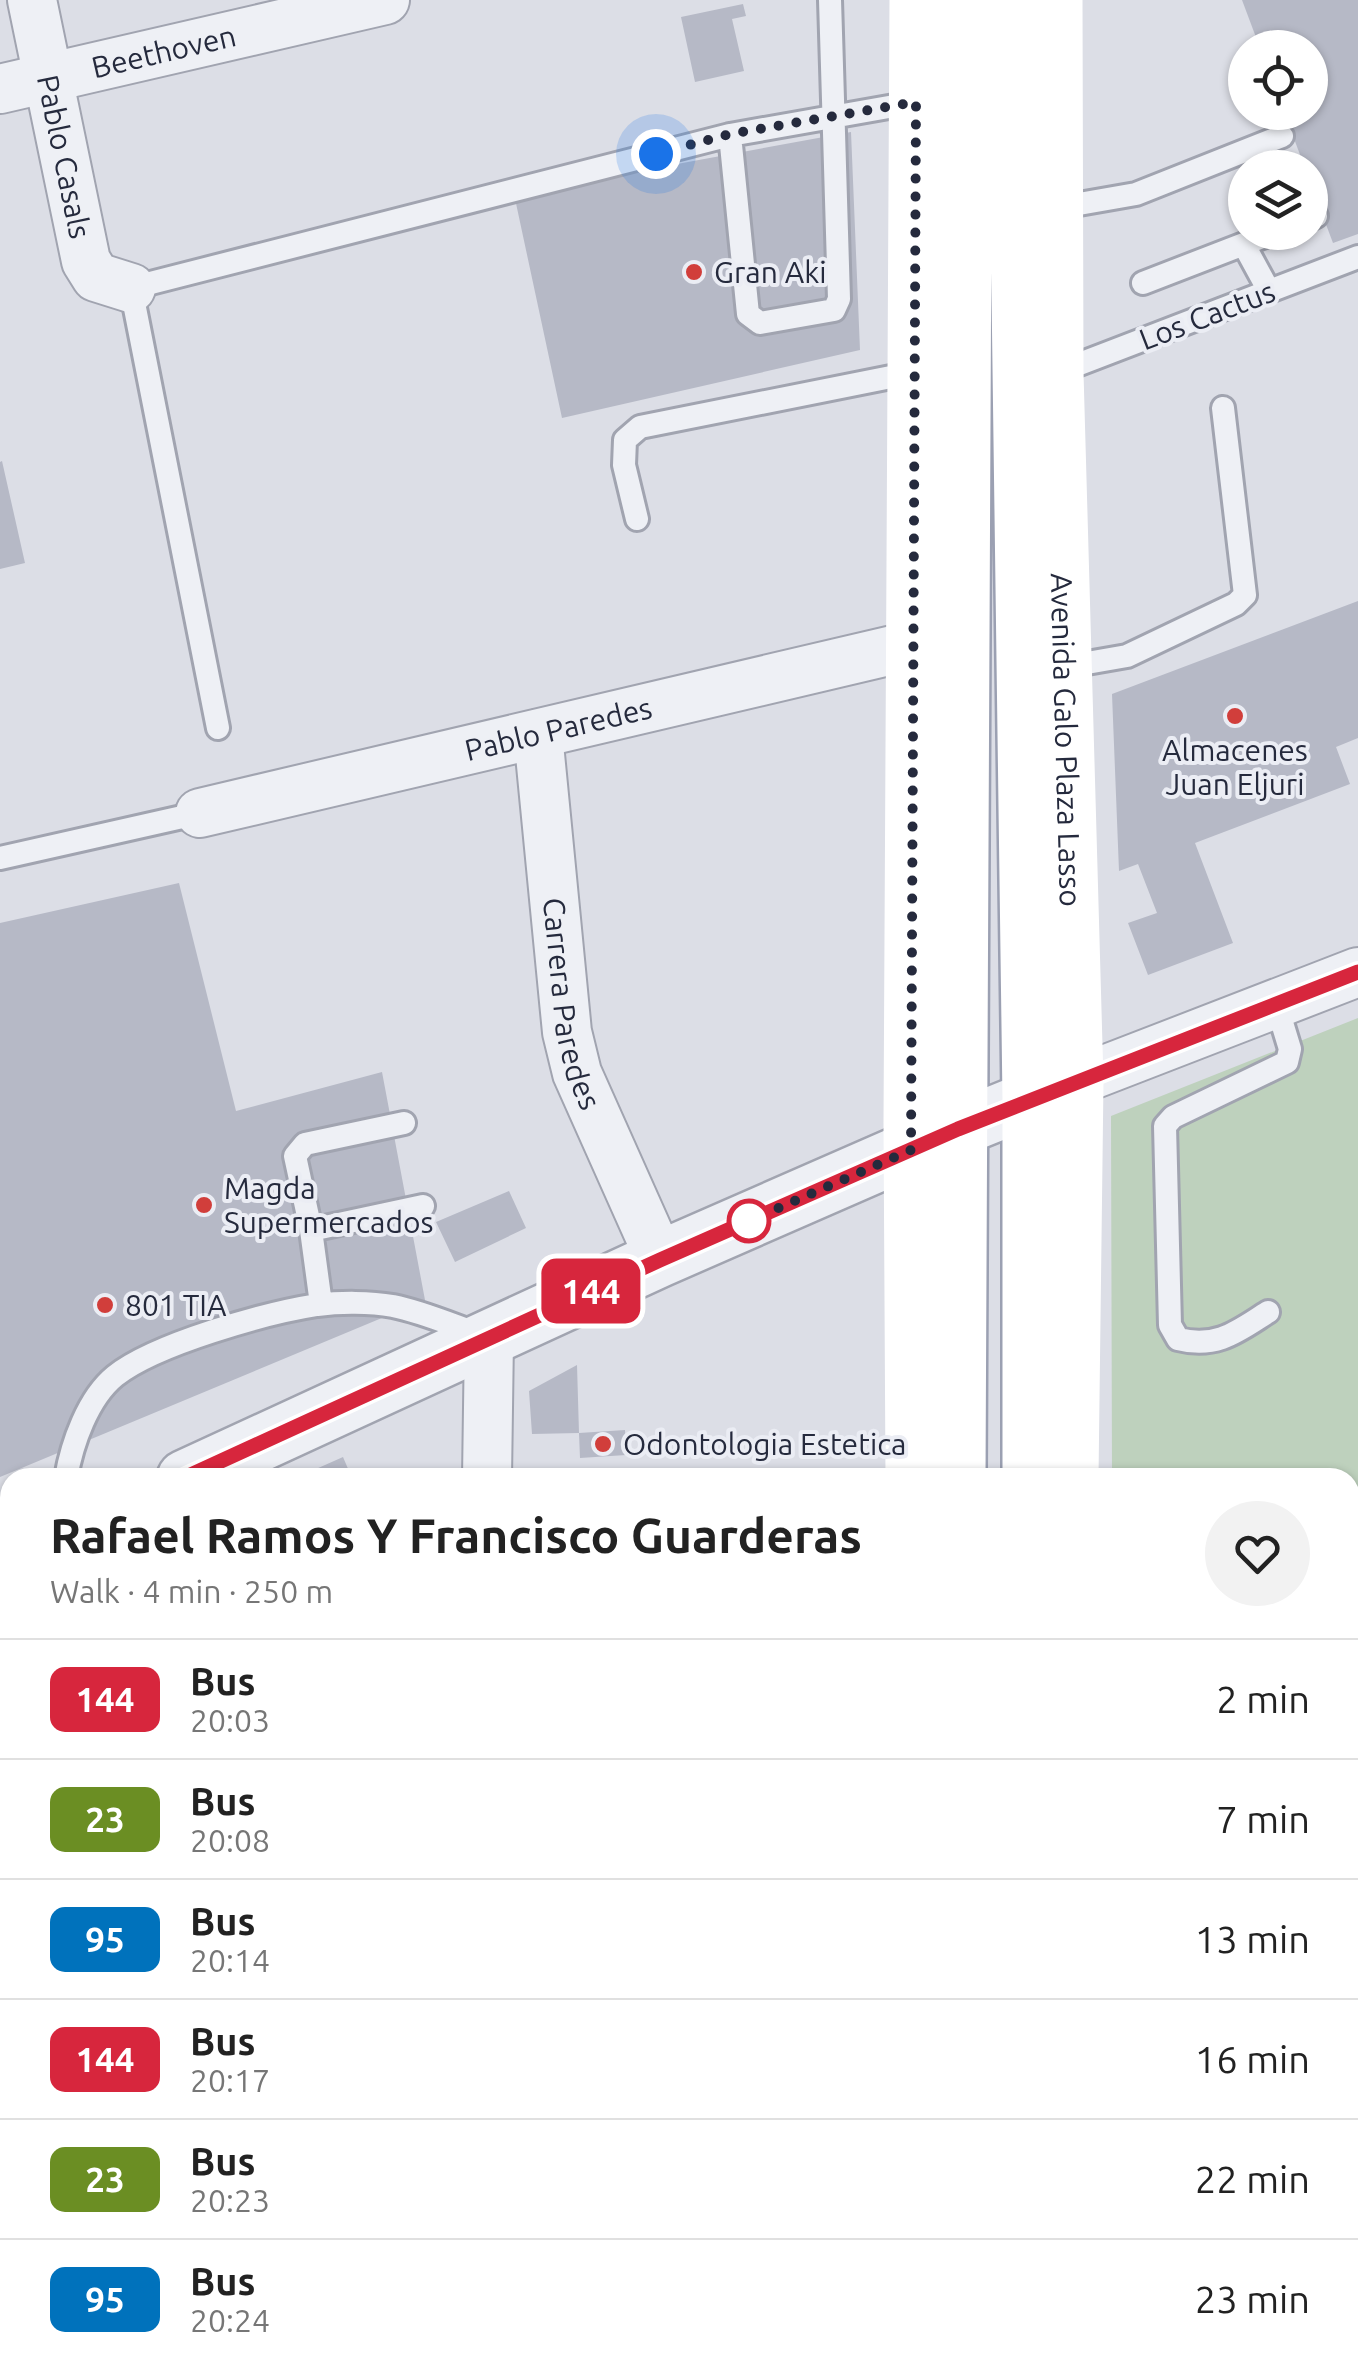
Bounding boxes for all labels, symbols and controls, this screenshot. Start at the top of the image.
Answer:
street label: Beethoven [88,18,239,84]
map controls [1228,30,1328,250]
button: locate [1228,30,1328,130]
street label: Pablo Casals [31,72,98,241]
your location [631,129,681,179]
button: layers [1228,150,1328,250]
place label: Gran Aki [714,255,827,289]
marker: Gran Aki [683,261,705,283]
street label: Los Cactus [1134,274,1280,356]
street label: Avenida Galo Plaza Lasso [1045,572,1088,907]
street label: Pablo Paredes [461,690,655,767]
marker: Almacenes Juan Eljuri [1224,705,1246,727]
place label: Almacenes Juan Eljuri [1162,733,1308,801]
street label: Carrera Paredes [537,896,608,1114]
place label: Magda Supermercados [224,1171,434,1239]
marker: Magda Supermercados [193,1194,215,1216]
unlabelled marker [728,1200,770,1242]
line badge: 144 [534,1258,648,1324]
text: 144 [561,1271,621,1311]
place label: 801 TIA [125,1288,227,1322]
marker: 801 TIA [94,1294,116,1316]
place label: Odontologia Estetica [623,1427,907,1461]
marker: Odontologia Estetica [592,1433,614,1455]
button: heart [1205,1501,1310,1606]
text: Rafael Ramos Y Francisco Guarderas [50,1508,862,1562]
text: Walk · 4 min · 250 m [50,1573,333,1609]
text: Bus [190,1660,255,1702]
text: 2 min [1216,1678,1310,1720]
text: 144 [75,1679,135,1719]
text: 20:03 [190,1702,270,1738]
text: Bus [190,1780,255,1822]
text: 7 min [1216,1798,1310,1840]
text: 23 [85,1799,125,1839]
text: 20:08 [190,1822,270,1858]
text: Bus [190,1900,255,1942]
text: 13 min [1195,1918,1310,1960]
text: 95 [85,1919,125,1959]
text: 20:14 [190,1942,270,1978]
text: Bus [190,2020,255,2062]
text: 16 min [1195,2038,1310,2080]
text: 144 [75,2039,135,2079]
text: 20:17 [190,2062,270,2098]
text: Bus [190,2140,255,2182]
text: 22 min [1195,2158,1310,2200]
text: 23 [85,2159,125,2199]
text: 20:23 [190,2182,270,2218]
text: Bus [190,2260,255,2302]
text: 23 min [1195,2278,1310,2320]
text: 95 [85,2279,125,2319]
text: 20:24 [190,2302,270,2338]

